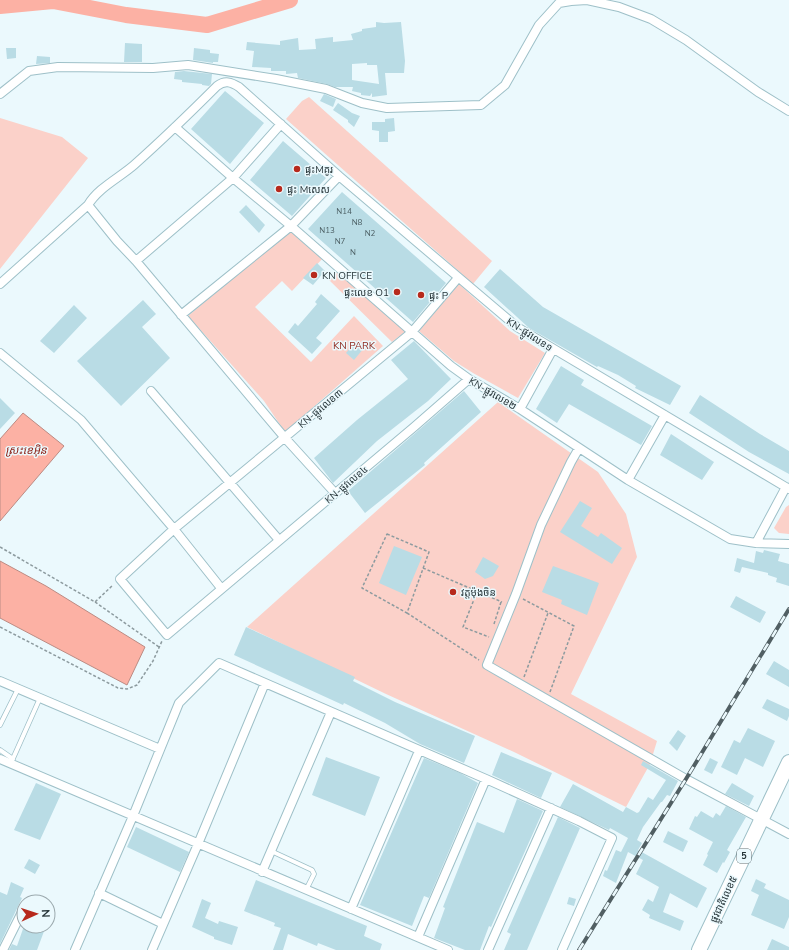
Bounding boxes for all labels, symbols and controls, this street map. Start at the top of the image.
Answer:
place label: ផ្ទះMគូរ [305,163,333,177]
marker: ផ្ទះMគូរ [292,164,302,174]
place label: ផ្ទះ Mសេស [287,183,330,197]
marker: ផ្ទះ Mសេស [274,184,284,194]
house number: N14 [336,206,352,217]
house number: N8 [352,217,363,228]
house number: N13 [319,225,335,236]
house number: N2 [365,228,376,239]
house number: N7 [335,236,346,247]
house number: N [350,247,356,258]
place label: KN OFFICE [322,269,372,283]
marker: KN OFFICE [309,270,319,280]
place label: ផ្ទះលេខ O1 [344,286,389,300]
marker: ផ្ទះលេខ O1 [392,287,402,297]
place label: ផ្ទះ P [429,289,449,303]
marker: ផ្ទះ P [416,290,426,300]
street label: KN-ផ្លូវលេខ១ [503,315,555,357]
park label: KN PARK [333,339,376,353]
street label: KN-ផ្លូវលេខ២ [465,374,519,415]
street label: KN-ផ្លូវលេខ៣ [295,386,347,433]
water label: ស្រះខេអ៊ិន [5,443,48,458]
street label: KN-ផ្លូវលេខ៤ [322,463,372,508]
place label: វត្តម៉ុងចិន [461,586,496,600]
marker: វត្តម៉ុងចិន [448,587,458,597]
road number: 5 [737,849,751,863]
street label: ផ្លូវជាតិលេខ៥ [707,874,743,926]
north arrow [16,894,56,934]
text: N [38,909,53,918]

